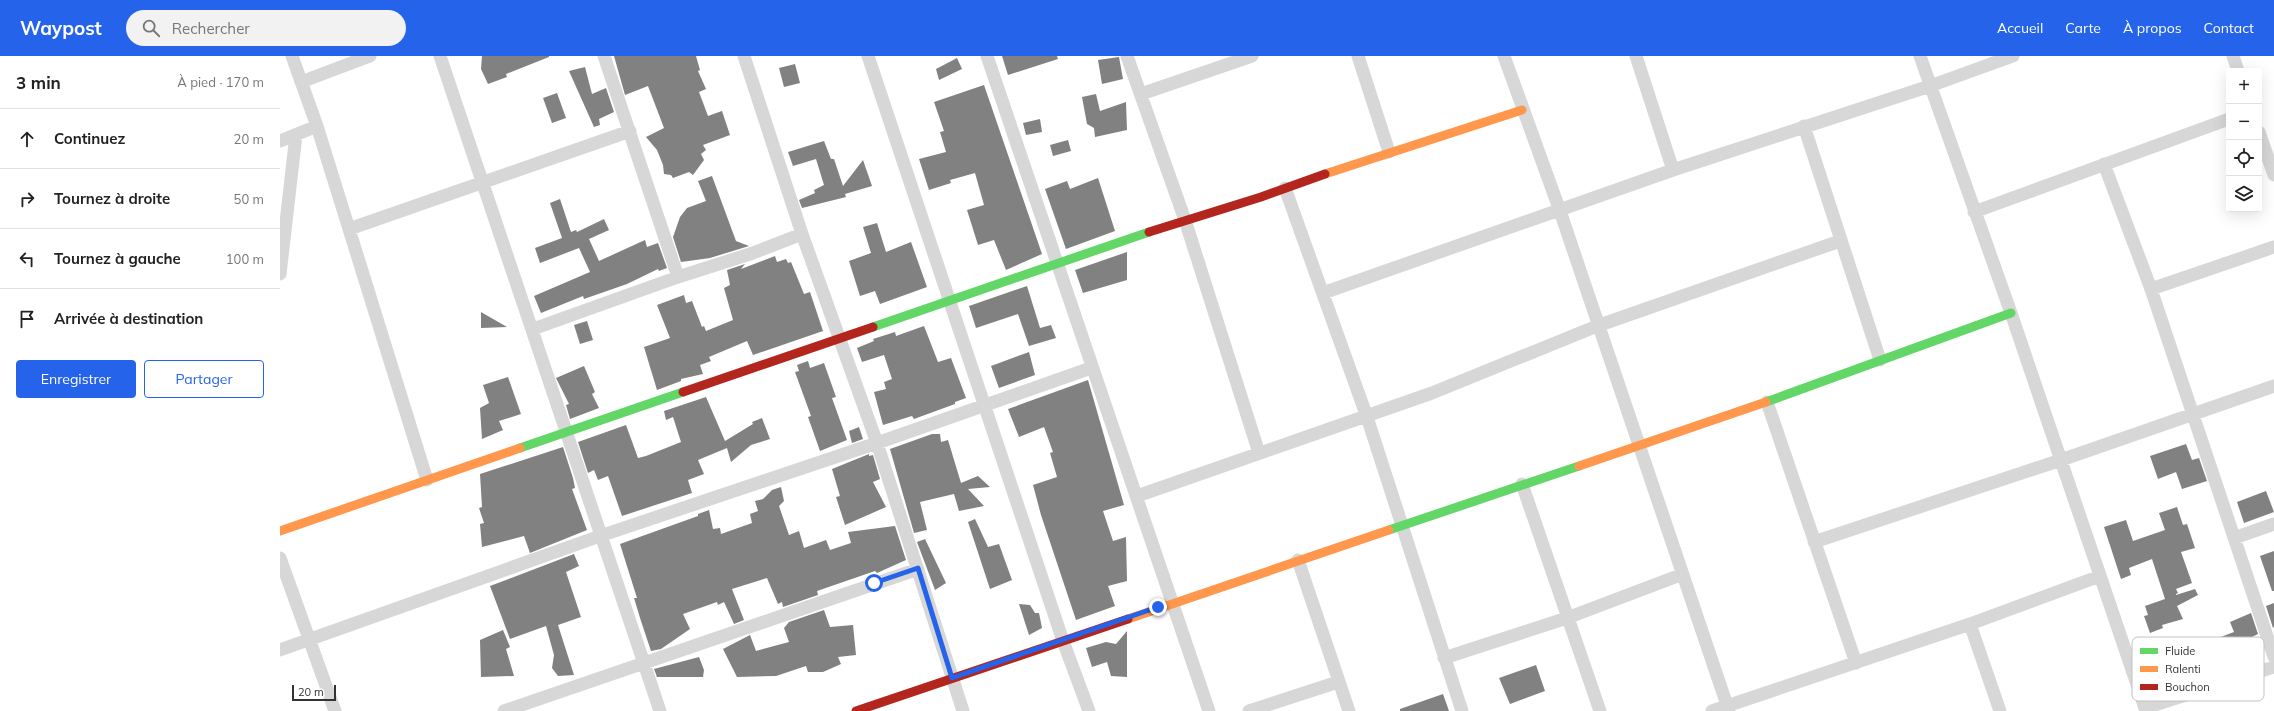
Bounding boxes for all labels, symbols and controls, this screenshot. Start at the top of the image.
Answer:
search box [126,10,406,46]
text: Waypost [20,16,102,40]
icon: search [140,17,162,39]
text: Rechercher [172,19,250,38]
text: Accueil [1997,19,2043,37]
text: Carte [2065,19,2101,37]
text: À propos [2123,19,2182,37]
text: Contact [2204,19,2254,37]
map controls [2226,68,2262,212]
button: + [2226,68,2262,104]
text: 3 min [16,72,61,93]
text: À pied · 170 m [177,74,264,90]
button: − [2226,104,2262,140]
icon: ahead [16,128,38,150]
text: Continuez [54,129,125,148]
text: 20 m [234,131,264,147]
button: locate [2226,140,2262,176]
button: layers [2226,176,2262,212]
icon: right [16,188,38,210]
text: Tournez à droite [54,189,170,208]
text: 50 m [234,191,264,207]
icon: left [16,248,38,270]
text: Tournez à gauche [54,249,181,268]
text: 100 m [226,251,264,267]
icon: arrive [16,308,38,330]
text: Arrivée à destination [54,309,203,328]
button: Enregistrer [16,360,136,398]
button: Partager [144,360,264,398]
route start [865,574,883,592]
route end [1149,598,1167,616]
legend [2132,637,2264,701]
text: Fluide [2165,644,2195,658]
text: Ralenti [2165,662,2201,676]
text: Bouchon [2165,680,2210,694]
scale bar [292,683,336,702]
text: 20 m [298,685,324,699]

